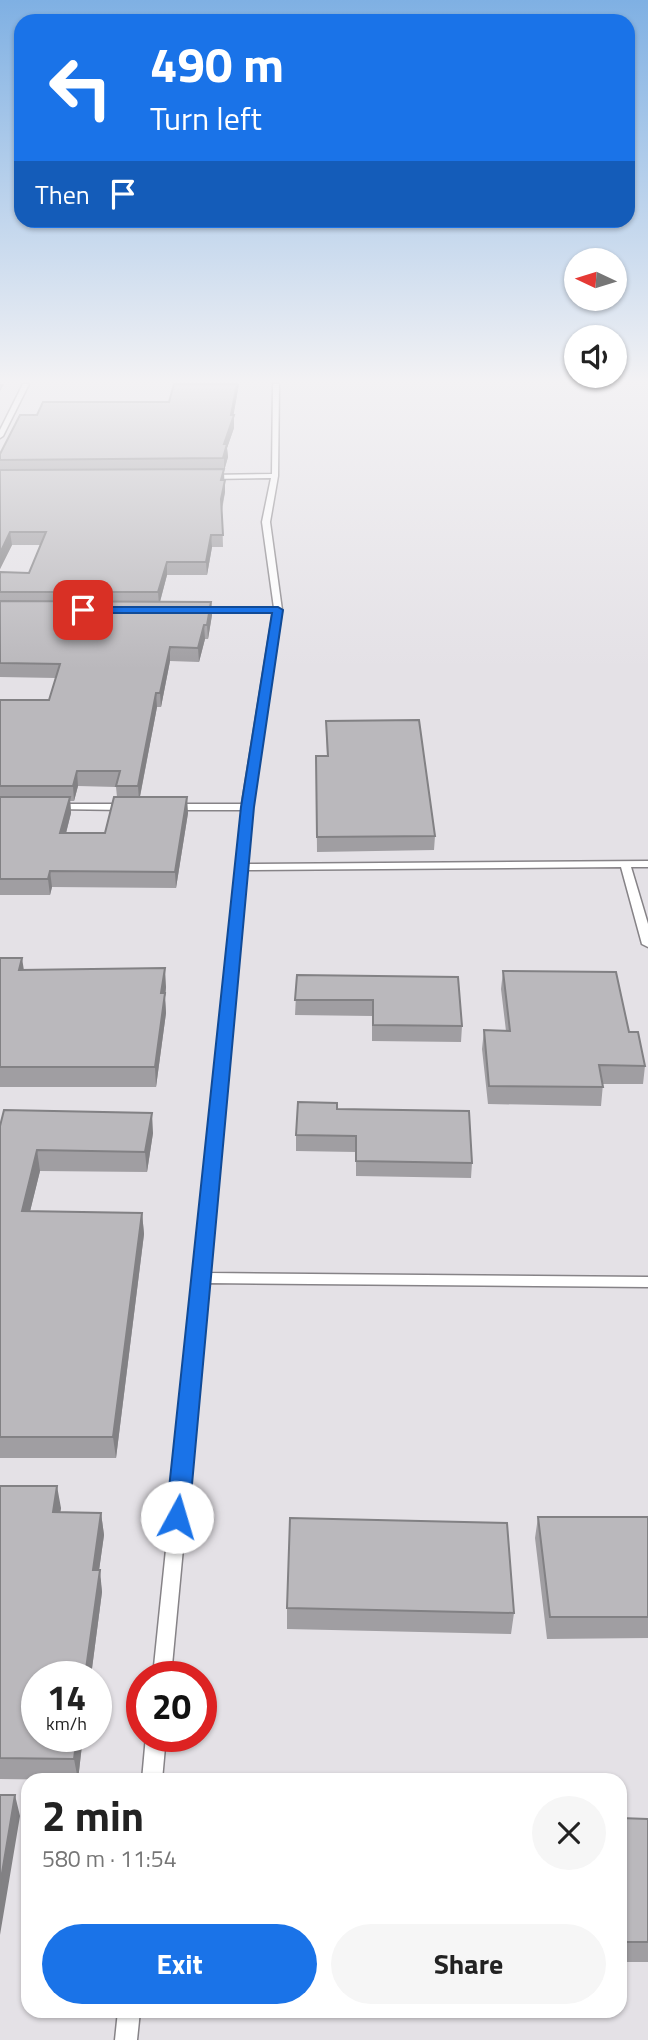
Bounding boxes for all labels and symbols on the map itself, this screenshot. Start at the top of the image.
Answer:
north arrow [564,248,626,312]
pin [53,580,113,640]
position arrow [140,1480,214,1554]
speed limit sign: 20 [126,1661,217,1752]

